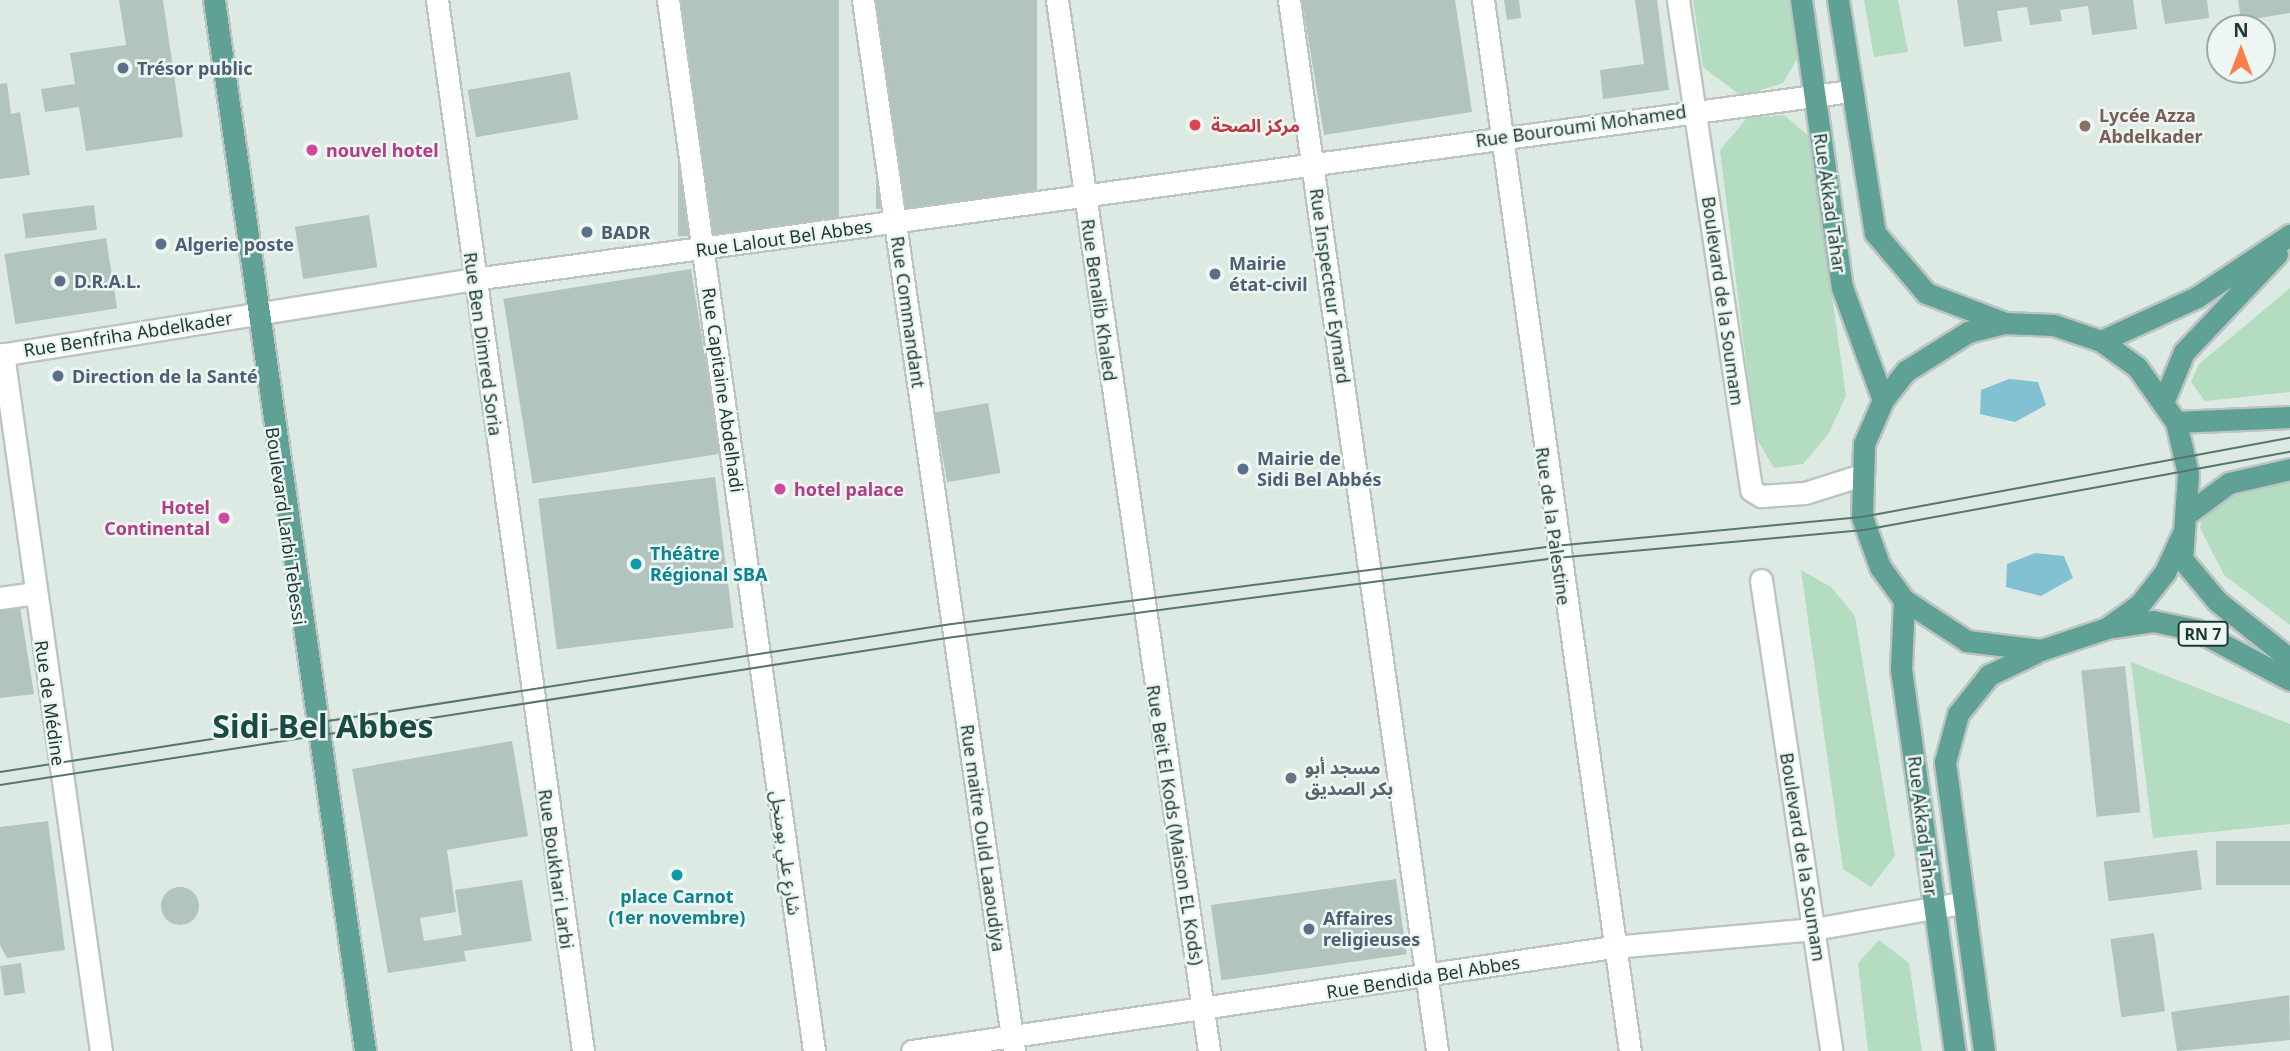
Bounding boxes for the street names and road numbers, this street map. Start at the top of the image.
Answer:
street label: Rue Bouroumi Mohamed [1474,101,1688,151]
street label: Rue Akkad Tahar [1809,132,1851,274]
street label: Rue Inspecteur Eymard [1306,187,1354,385]
street label: Boulevard de la Soumam [1698,195,1748,407]
street label: Rue Lalout Bel Abbes [694,215,874,261]
street label: Rue Benalib Khaled [1077,218,1121,382]
street label: Rue Commandant [887,235,929,389]
street label: Rue Ben Dimred Soria [459,251,507,437]
street label: Rue Capitaine Abdelhadi [698,286,748,494]
street label: Rue Benfriha Abdelkader [22,307,234,361]
street label: Boulevard Larbi Tebessi [261,426,311,626]
street label: Rue de la Palestine [1531,446,1575,606]
road number: RN 7 [2177,622,2229,646]
street label: Rue de Médine [31,639,69,767]
street label: Rue Beit El Kods (Maison EL Kods) [1142,683,1208,967]
street label: Rue maitre Ould Laaoudiya [956,723,1010,953]
street label: Boulevard de la Soumam [1776,751,1830,963]
street label: Rue Akkad Tahar [1904,755,1942,897]
street label: Rue Boukhari Larbi [534,788,578,950]
street label: شارع علي بومنجل [767,789,805,917]
street label: Rue Bendida Bel Abbes [1325,951,1521,1003]

